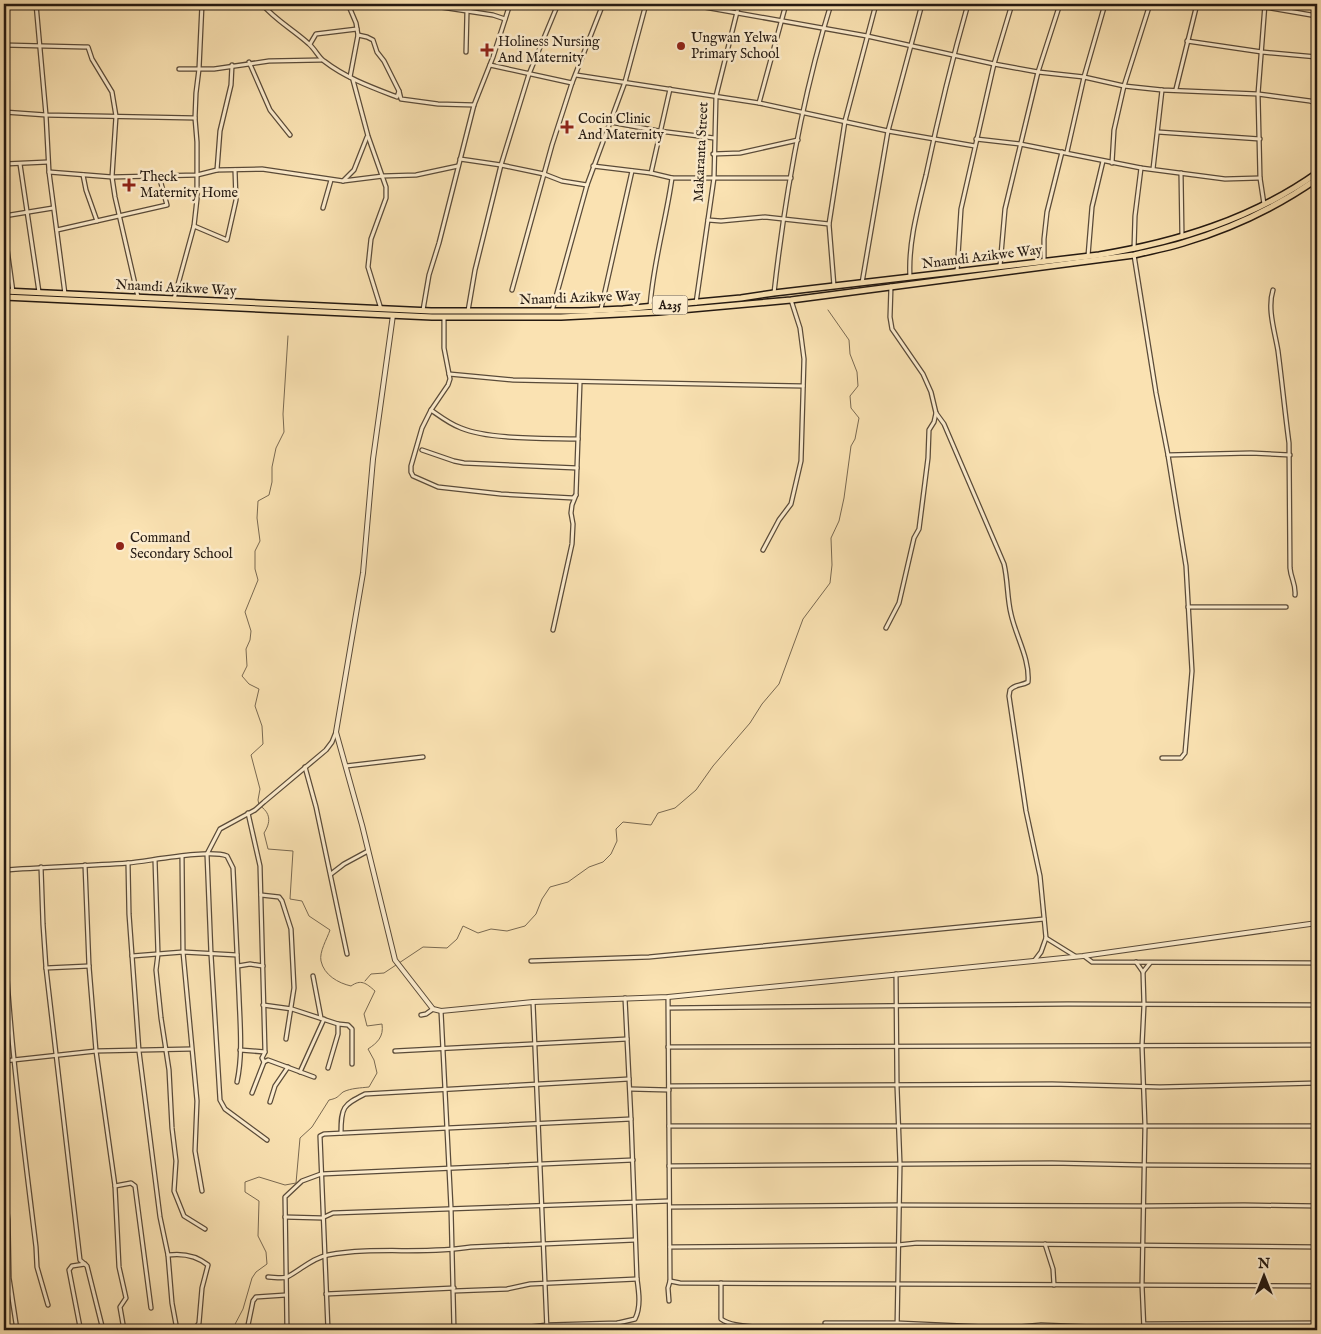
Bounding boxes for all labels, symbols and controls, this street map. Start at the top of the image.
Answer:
place label: Ungwan Yelwa Primary School [691,29,780,63]
place label: Holiness Nursing And Maternity [497,33,600,67]
marker: Ungwan Yelwa Primary School [675,40,687,52]
marker: Holiness Nursing And Maternity [480,43,494,57]
street label: Makaranta Street [689,101,713,202]
place label: Cocin Clinic And Maternity [577,110,664,144]
marker: Cocin Clinic And Maternity [560,120,574,134]
place label: Theck Maternity Home [140,168,239,202]
marker: Theck Maternity Home [122,178,136,192]
street label: Nnamdi Azikwe Way [921,241,1043,273]
street label: Nnamdi Azikwe Way [115,276,237,300]
street label: Nnamdi Azikwe Way [519,287,641,309]
road number: A235 [652,296,688,314]
place label: Command Secondary School [130,529,233,563]
marker: Command Secondary School [114,540,126,552]
north arrow [1238,1252,1288,1302]
text: N [1257,1255,1270,1273]

